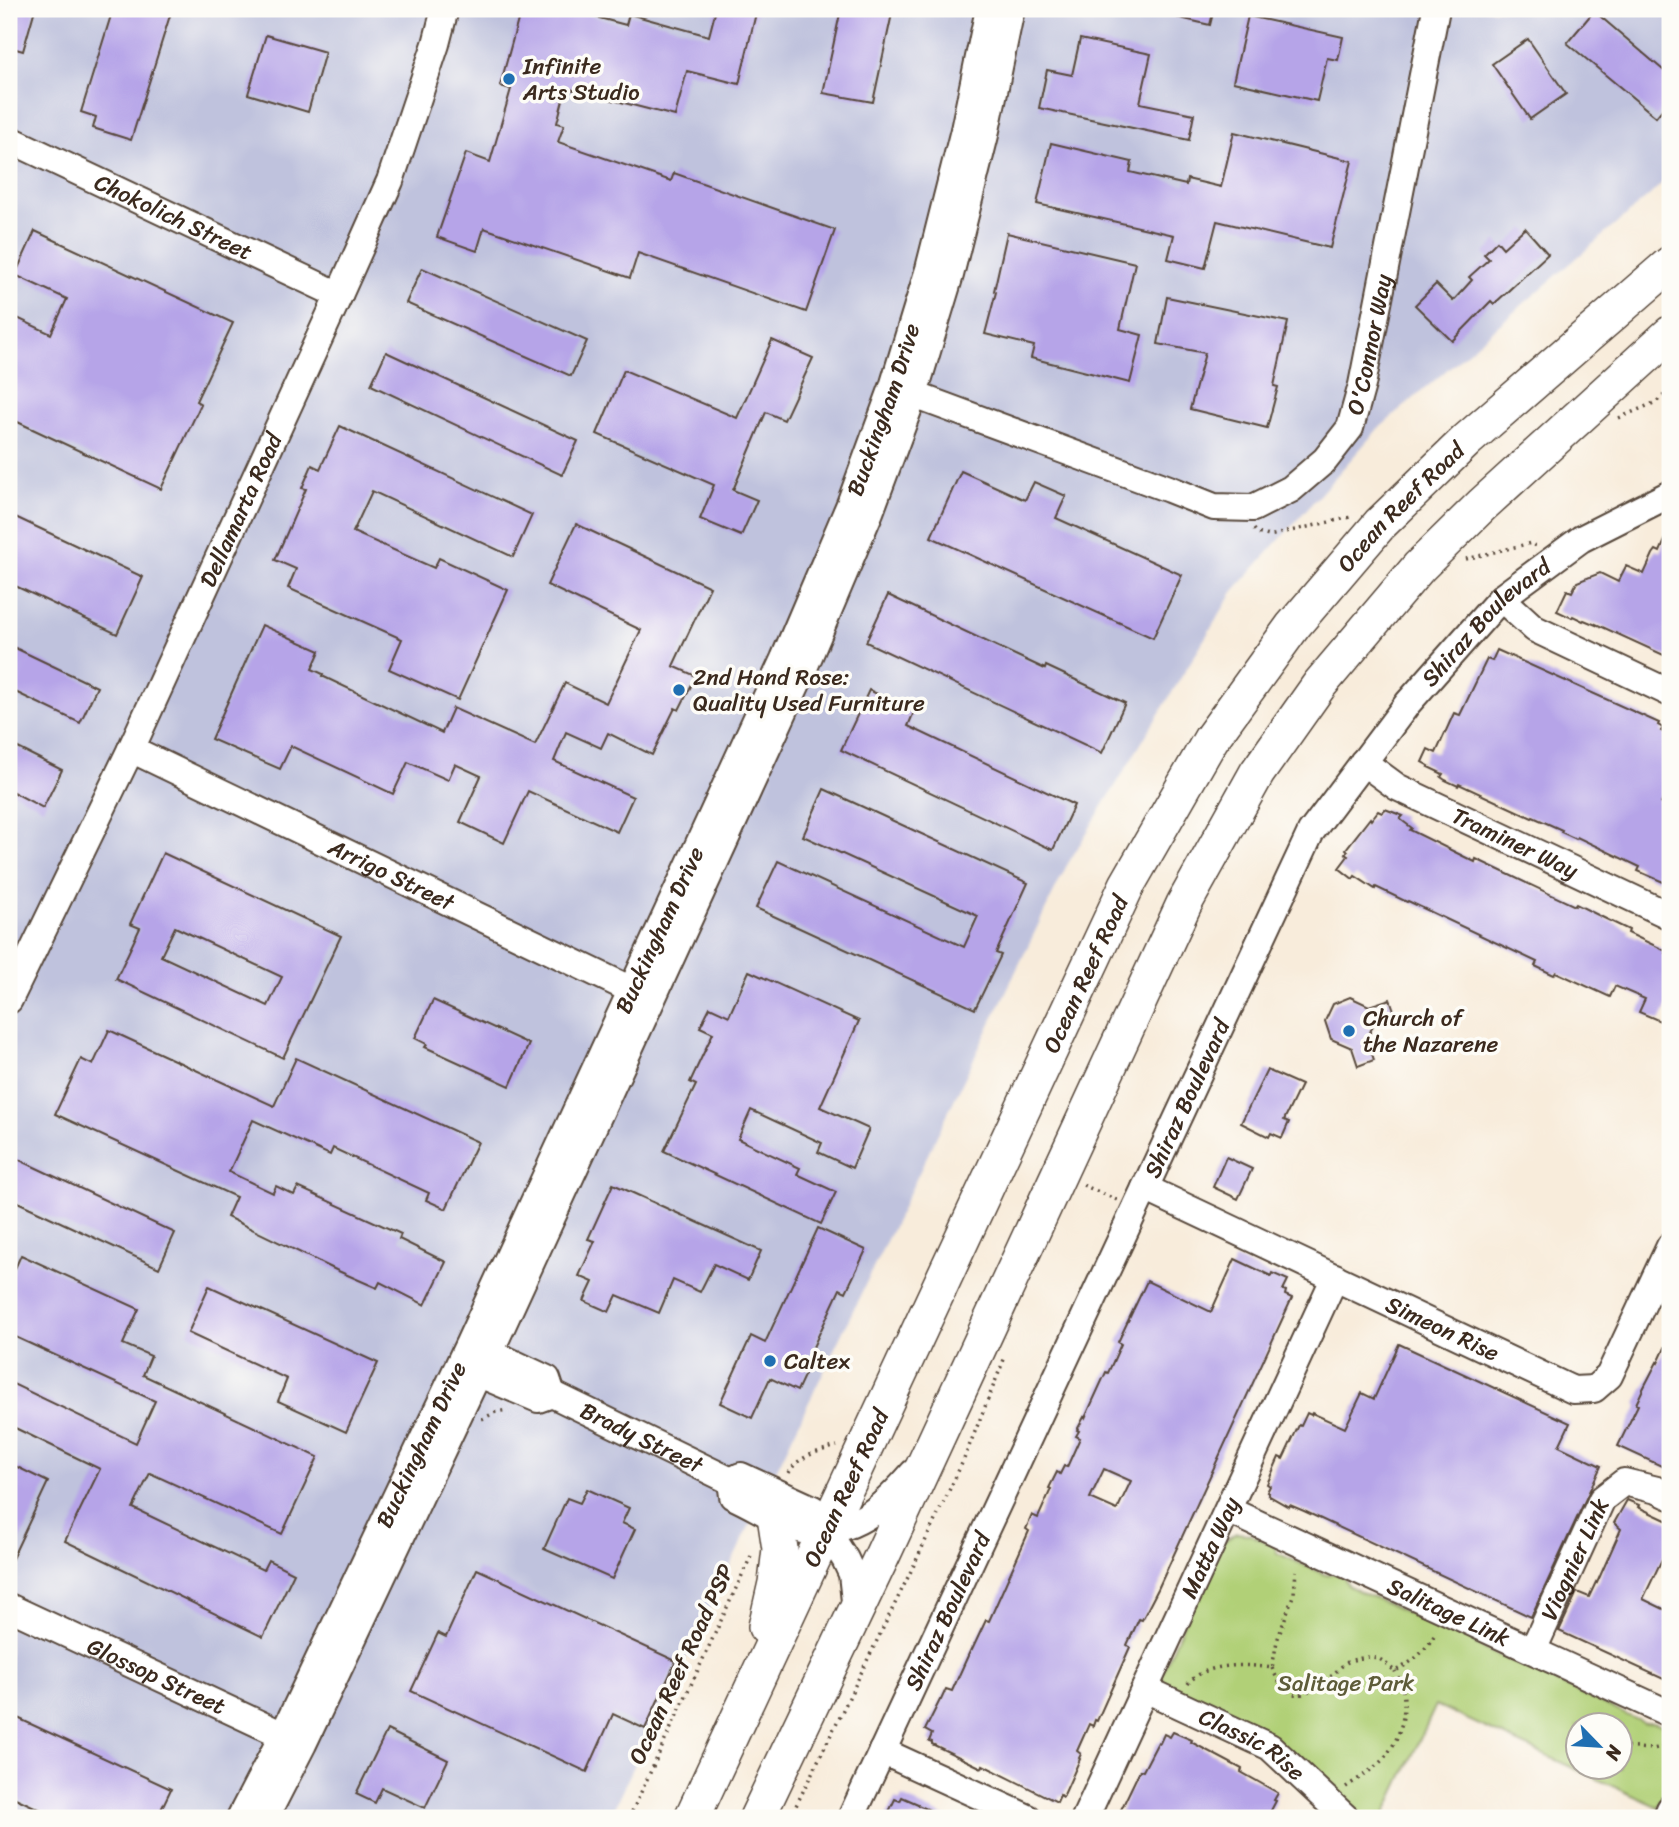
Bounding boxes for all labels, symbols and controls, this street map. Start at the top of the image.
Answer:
place label: Infinite Arts Studio [522,46,640,113]
marker: Infinite Arts Studio [501,71,517,87]
street label: Chokolich Street [87,162,260,272]
street label: O'Connor Way [1335,271,1404,420]
street label: Buckingham Drive [835,318,932,502]
street label: Dellamarta Road [188,425,295,594]
street label: Ocean Reef Road [1327,431,1476,582]
street label: Shiraz Boulevard [1411,546,1562,697]
place label: 2nd Hand Rose: Quality Used Furniture [693,657,925,724]
marker: 2nd Hand Rose: Quality Used Furniture [671,682,687,698]
street label: Traminer Way [1445,796,1585,891]
street label: Arrigo Street [320,826,463,924]
street label: Buckingham Drive [603,840,716,1021]
street label: Ocean Reef Road [1031,887,1141,1060]
place label: Church of the Nazarene [1363,998,1499,1065]
street label: Shiraz Boulevard [1132,1011,1243,1185]
marker: Church of the Nazarene [1341,1023,1357,1039]
street label: Simeon Rise [1379,1284,1506,1373]
place label: Caltex [784,1341,850,1382]
marker: Caltex [762,1353,778,1369]
street label: Buckingham Drive [364,1354,479,1535]
street label: Brady Street [573,1391,711,1486]
street label: Ocean Reef Road [792,1401,902,1574]
street label: Matta Way [1169,1490,1252,1605]
street label: Viognier Link [1529,1491,1621,1627]
street label: Shiraz Boulevard [893,1524,1003,1698]
street label: Ocean Reef Road PSP [617,1557,746,1771]
street label: Salitage Link [1380,1566,1517,1658]
street label: Glossop Street [80,1626,233,1727]
park label: Salitage Park [1277,1663,1415,1704]
street label: Classic Rise [1192,1697,1315,1792]
north arrow [1564,1712,1634,1782]
text: N [1596,1739,1632,1767]

